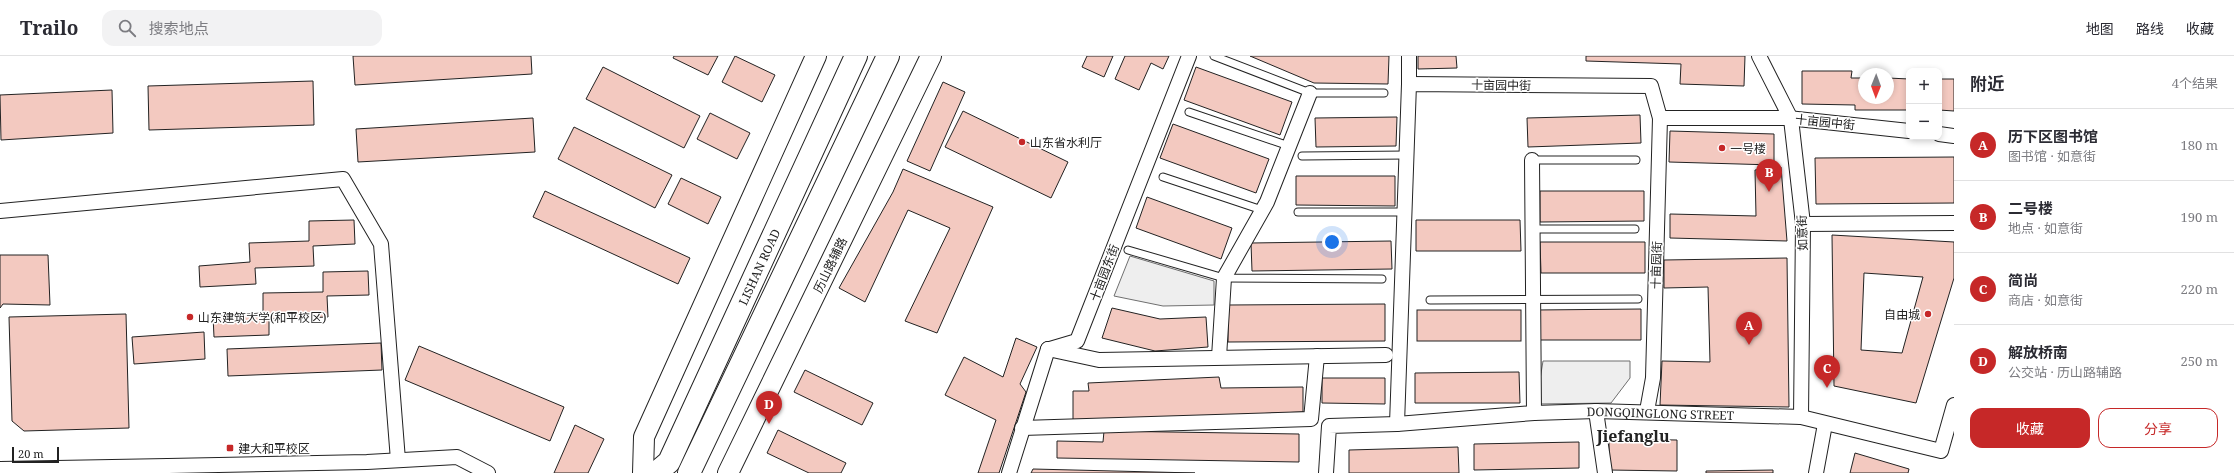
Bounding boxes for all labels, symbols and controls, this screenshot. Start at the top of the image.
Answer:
search box [102,10,382,46]
text: Trailo [20,15,78,41]
icon: search [116,17,138,39]
text: 搜索地点 [148,18,208,38]
text: 地图 [2086,19,2114,38]
text: 路线 [2136,19,2164,38]
text: 收藏 [2186,19,2214,38]
north arrow [1858,68,1894,104]
map controls [1906,68,1942,140]
button: + [1906,68,1942,104]
text: 附近 [1970,72,2004,95]
text: 4个结果 [2172,74,2218,92]
street label: 十亩园中街 [1471,76,1531,94]
button: − [1906,104,1942,140]
street label: 十亩园中街 [1794,110,1856,134]
text: 历下区图书馆 [2008,126,2098,146]
place label: 山东省水利厅 [1030,134,1102,151]
text: A [1978,136,1988,154]
text: 180 m [2181,136,2218,154]
marker: 山东省水利厅 [1017,137,1027,147]
place label: 一号楼 [1730,140,1766,157]
marker: 一号楼 [1717,143,1727,153]
text: 图书馆 · 如意街 [2008,147,2096,165]
pin: B [1756,159,1782,192]
text: 二号楼 [2008,198,2053,218]
text: B [1979,208,1987,226]
text: 190 m [2181,208,2218,226]
street label: 如意街 [1793,215,1811,251]
text: 地点 · 如意街 [2008,219,2083,237]
street label: LISHAN ROAD [734,226,784,308]
your location [1322,232,1342,252]
street label: 历山路辅路 [809,234,851,296]
street label: 十亩园街 [1647,241,1665,289]
street label: 十亩园东街 [1085,242,1123,304]
text: 简尚 [2008,270,2038,290]
text: C [1979,280,1987,298]
text: 220 m [2181,280,2218,298]
text: 商店 · 如意街 [2008,291,2083,309]
place label: 自由城 [1884,306,1920,323]
place label: 山东建筑大学(和平校区) [198,309,326,326]
marker: 自由城 [1923,309,1933,319]
marker: 山东建筑大学(和平校区) [185,312,195,322]
pin: A [1736,312,1762,345]
text: 解放桥南 [2008,342,2068,362]
text: D [1978,352,1988,370]
text: 250 m [2181,352,2218,370]
pin: C [1814,355,1840,388]
text: 公交站 · 历山路辅路 [2008,363,2122,381]
pin: D [756,391,782,424]
street label: DONGQINGLONG STREET [1586,402,1735,424]
button: 收藏 [1970,408,2090,448]
button: 分享 [2098,408,2218,448]
district label: Jiefanglu [1595,425,1670,447]
place label: 建大和平校区 [238,440,310,457]
marker: 建大和平校区 [225,443,235,453]
scale bar [12,445,59,464]
text: 20 m [18,446,44,461]

